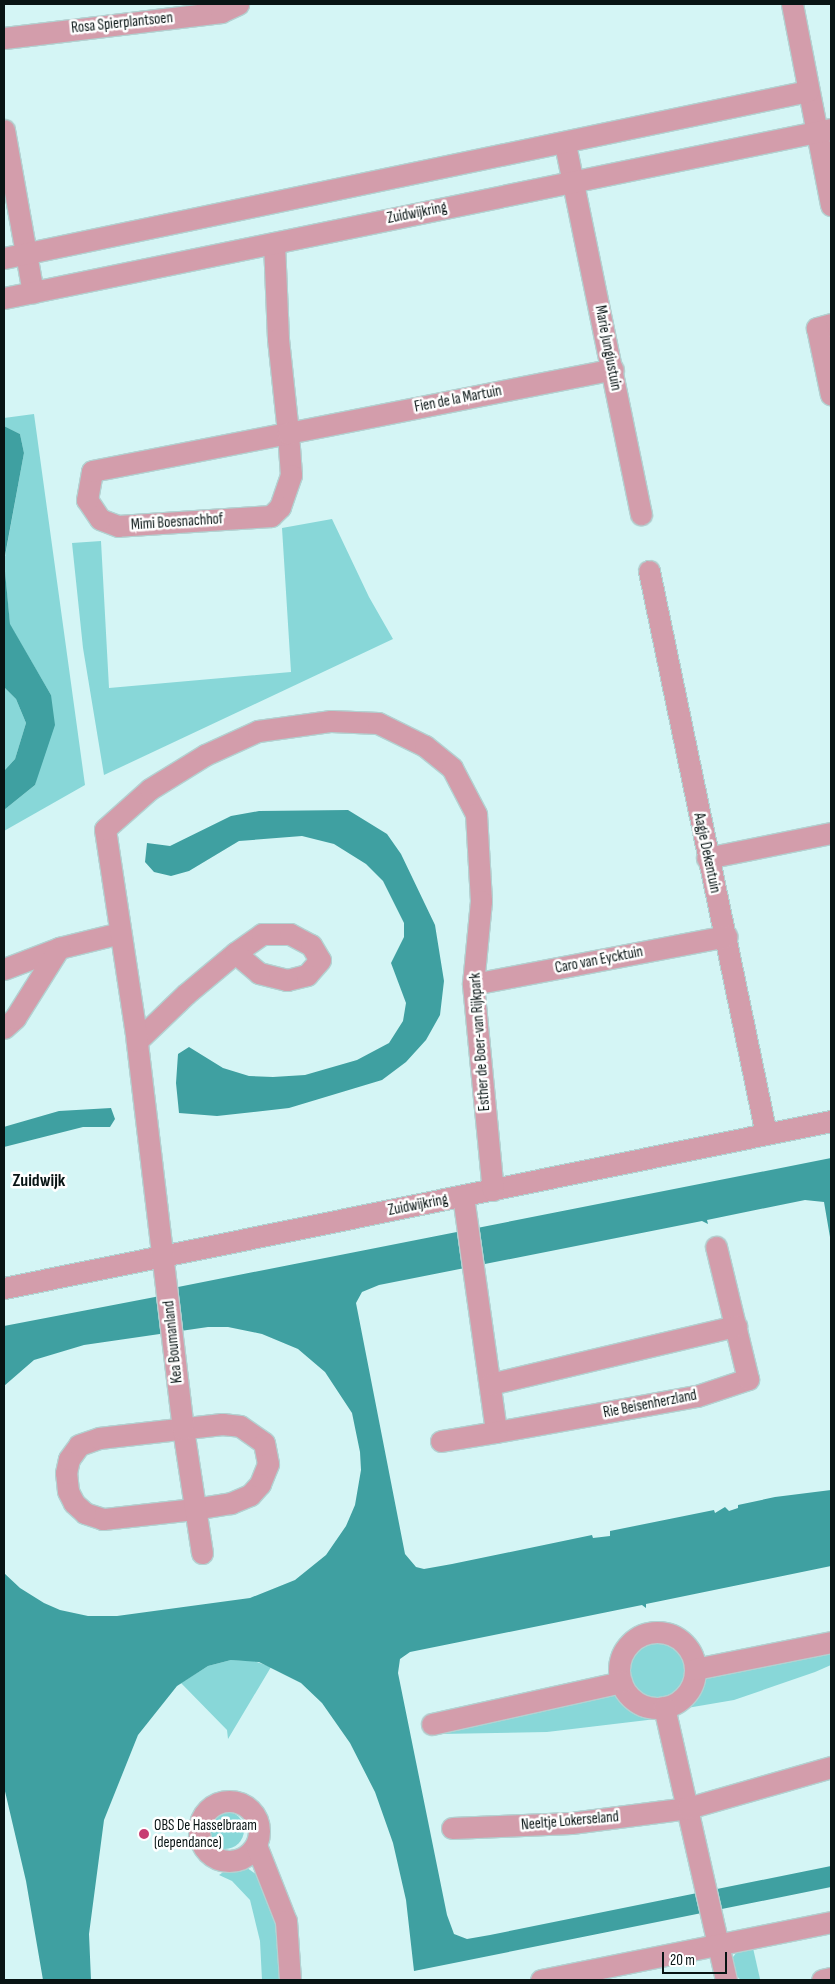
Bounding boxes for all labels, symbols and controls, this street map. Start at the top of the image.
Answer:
street label: Rosa Spierplantsoen [70,9,174,37]
street label: Zuidwijkring [386,198,448,228]
street label: Marie Jungiustuin [591,304,625,392]
street label: Fien de la Martuin [413,382,503,416]
street label: Mimi Boesnachhof [130,510,224,534]
street label: Aagje Dekentuin [690,811,724,895]
street label: Caro van Eycktuin [553,943,645,977]
street label: Esther de Boer-van Rijkpark [466,972,494,1112]
district label: Zuidwijk [13,1170,65,1192]
street label: Zuidwijkring [387,1190,449,1220]
street label: Kea Boumanland [160,1300,186,1384]
street label: Rie Beisenherzland [602,1386,698,1422]
street label: Neeltje Lokerseland [520,1808,620,1834]
place label: OBS De Hasselbraam (dependance) [154,1816,257,1851]
marker: OBS De Hasselbraam (dependance) [138,1828,150,1840]
scale bar [665,1942,730,1974]
text: 20 m [670,1951,695,1970]

